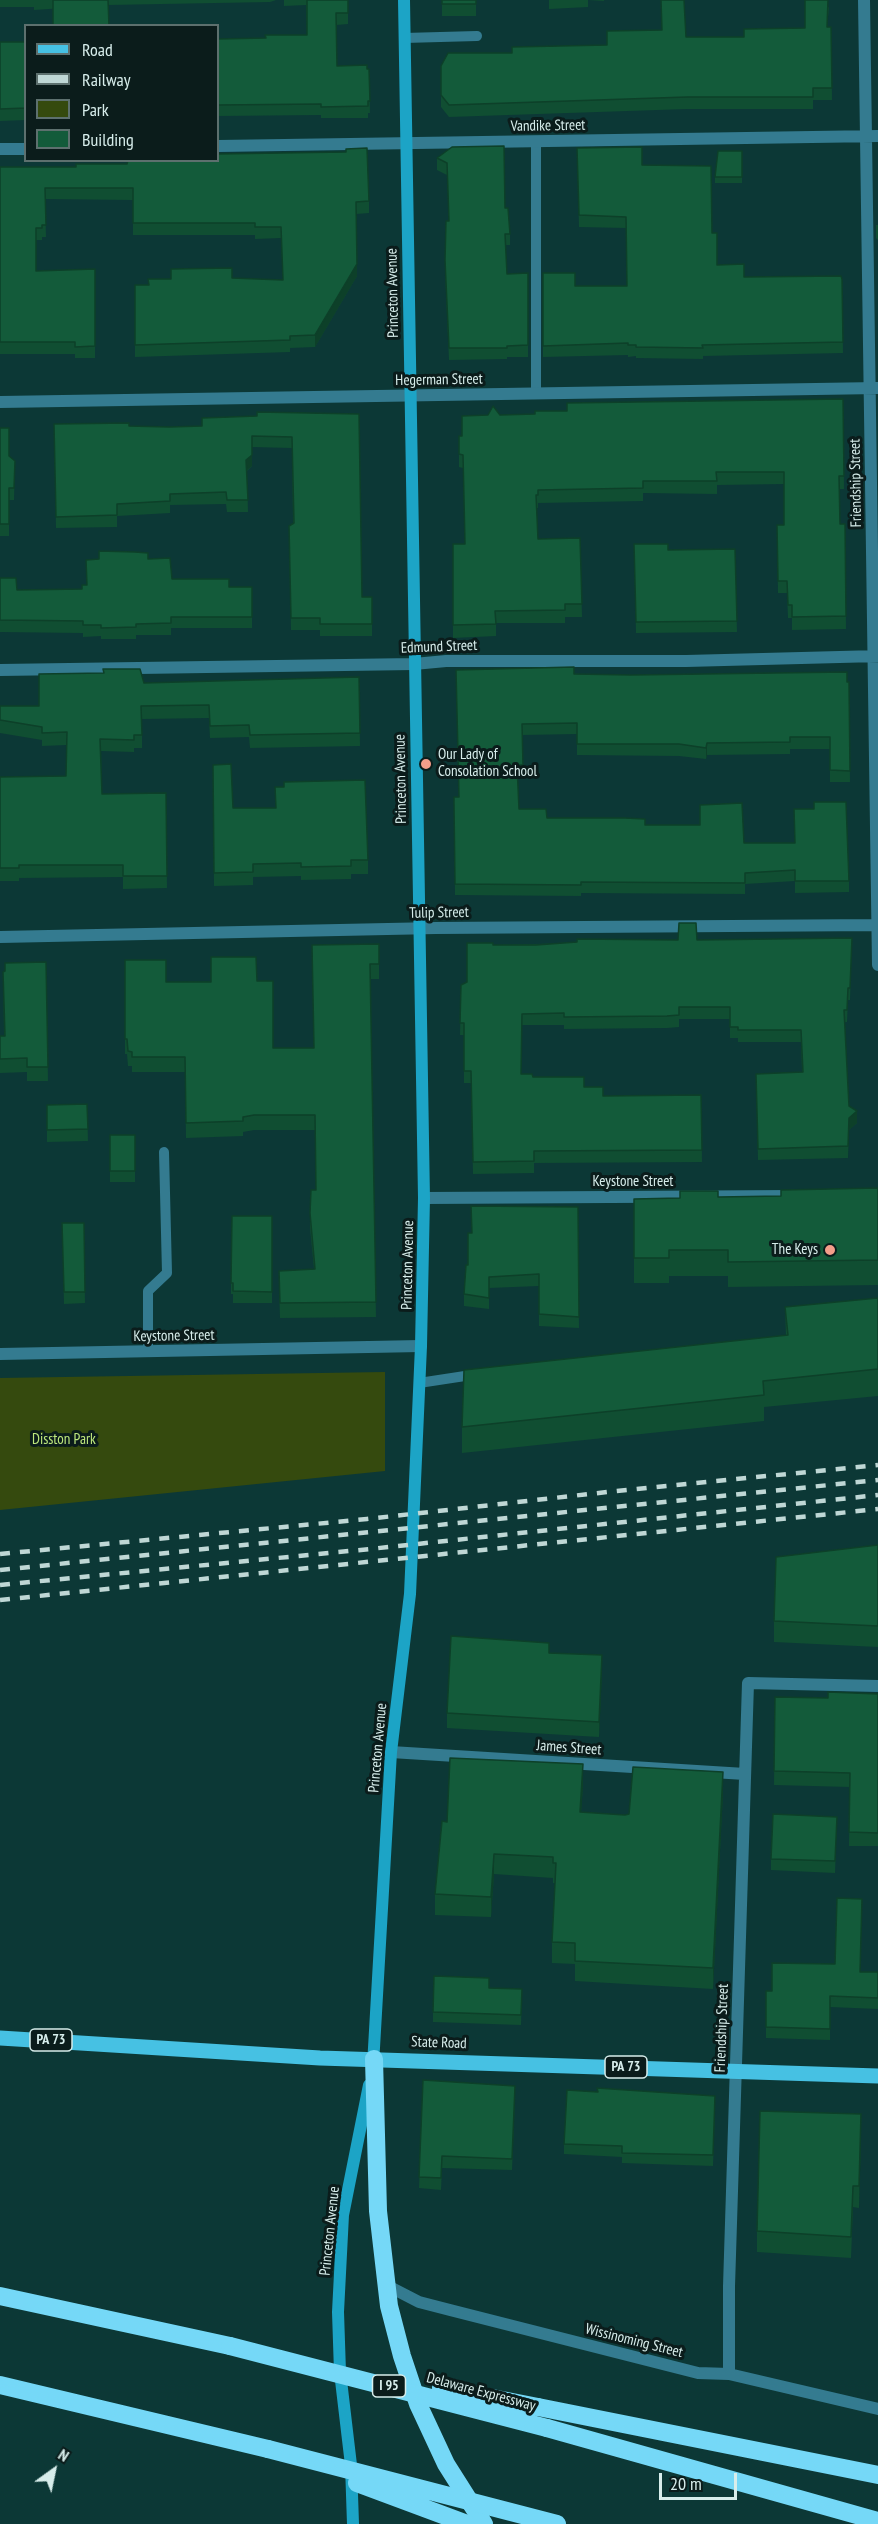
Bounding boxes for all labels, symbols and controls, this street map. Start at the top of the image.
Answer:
legend [24,24,219,162]
text: Road [82,38,113,61]
text: Railway [82,68,131,91]
text: Park [82,98,109,121]
street label: Vandike Street [510,116,586,136]
text: Building [82,128,134,151]
street label: Princeton Avenue [383,248,403,338]
street label: Hegerman Street [395,370,483,390]
street label: Friendship Street [846,439,866,527]
street label: Edmund Street [400,637,478,657]
street label: Princeton Avenue [391,734,411,824]
place label: Our Lady of Consolation School [438,746,537,781]
marker: Our Lady of Consolation School [419,757,433,771]
street label: Tulip Street [409,903,469,923]
street label: Keystone Street [593,1173,673,1191]
street label: Princeton Avenue [398,1220,418,1310]
place label: The Keys [772,1241,818,1259]
marker: The Keys [823,1243,837,1257]
street label: Keystone Street [133,1326,215,1346]
park label: Disston Park [32,1431,96,1449]
street label: Princeton Avenue [365,1702,391,1794]
street label: James Street [536,1737,602,1759]
street label: Friendship Street [711,1983,733,2073]
road number: PA 73 [30,2029,72,2051]
street label: State Road [411,2033,467,2053]
road number: PA 73 [605,2056,647,2078]
street label: Princeton Avenue [316,2185,344,2277]
street label: Wissinoming Street [583,2320,685,2362]
street label: Delaware Expressway [425,2369,537,2415]
road number: I 95 [372,2375,406,2397]
north arrow [24,2440,84,2500]
text: N [55,2444,73,2466]
scale bar [662,2461,740,2499]
text: 20 m [670,2472,702,2495]

